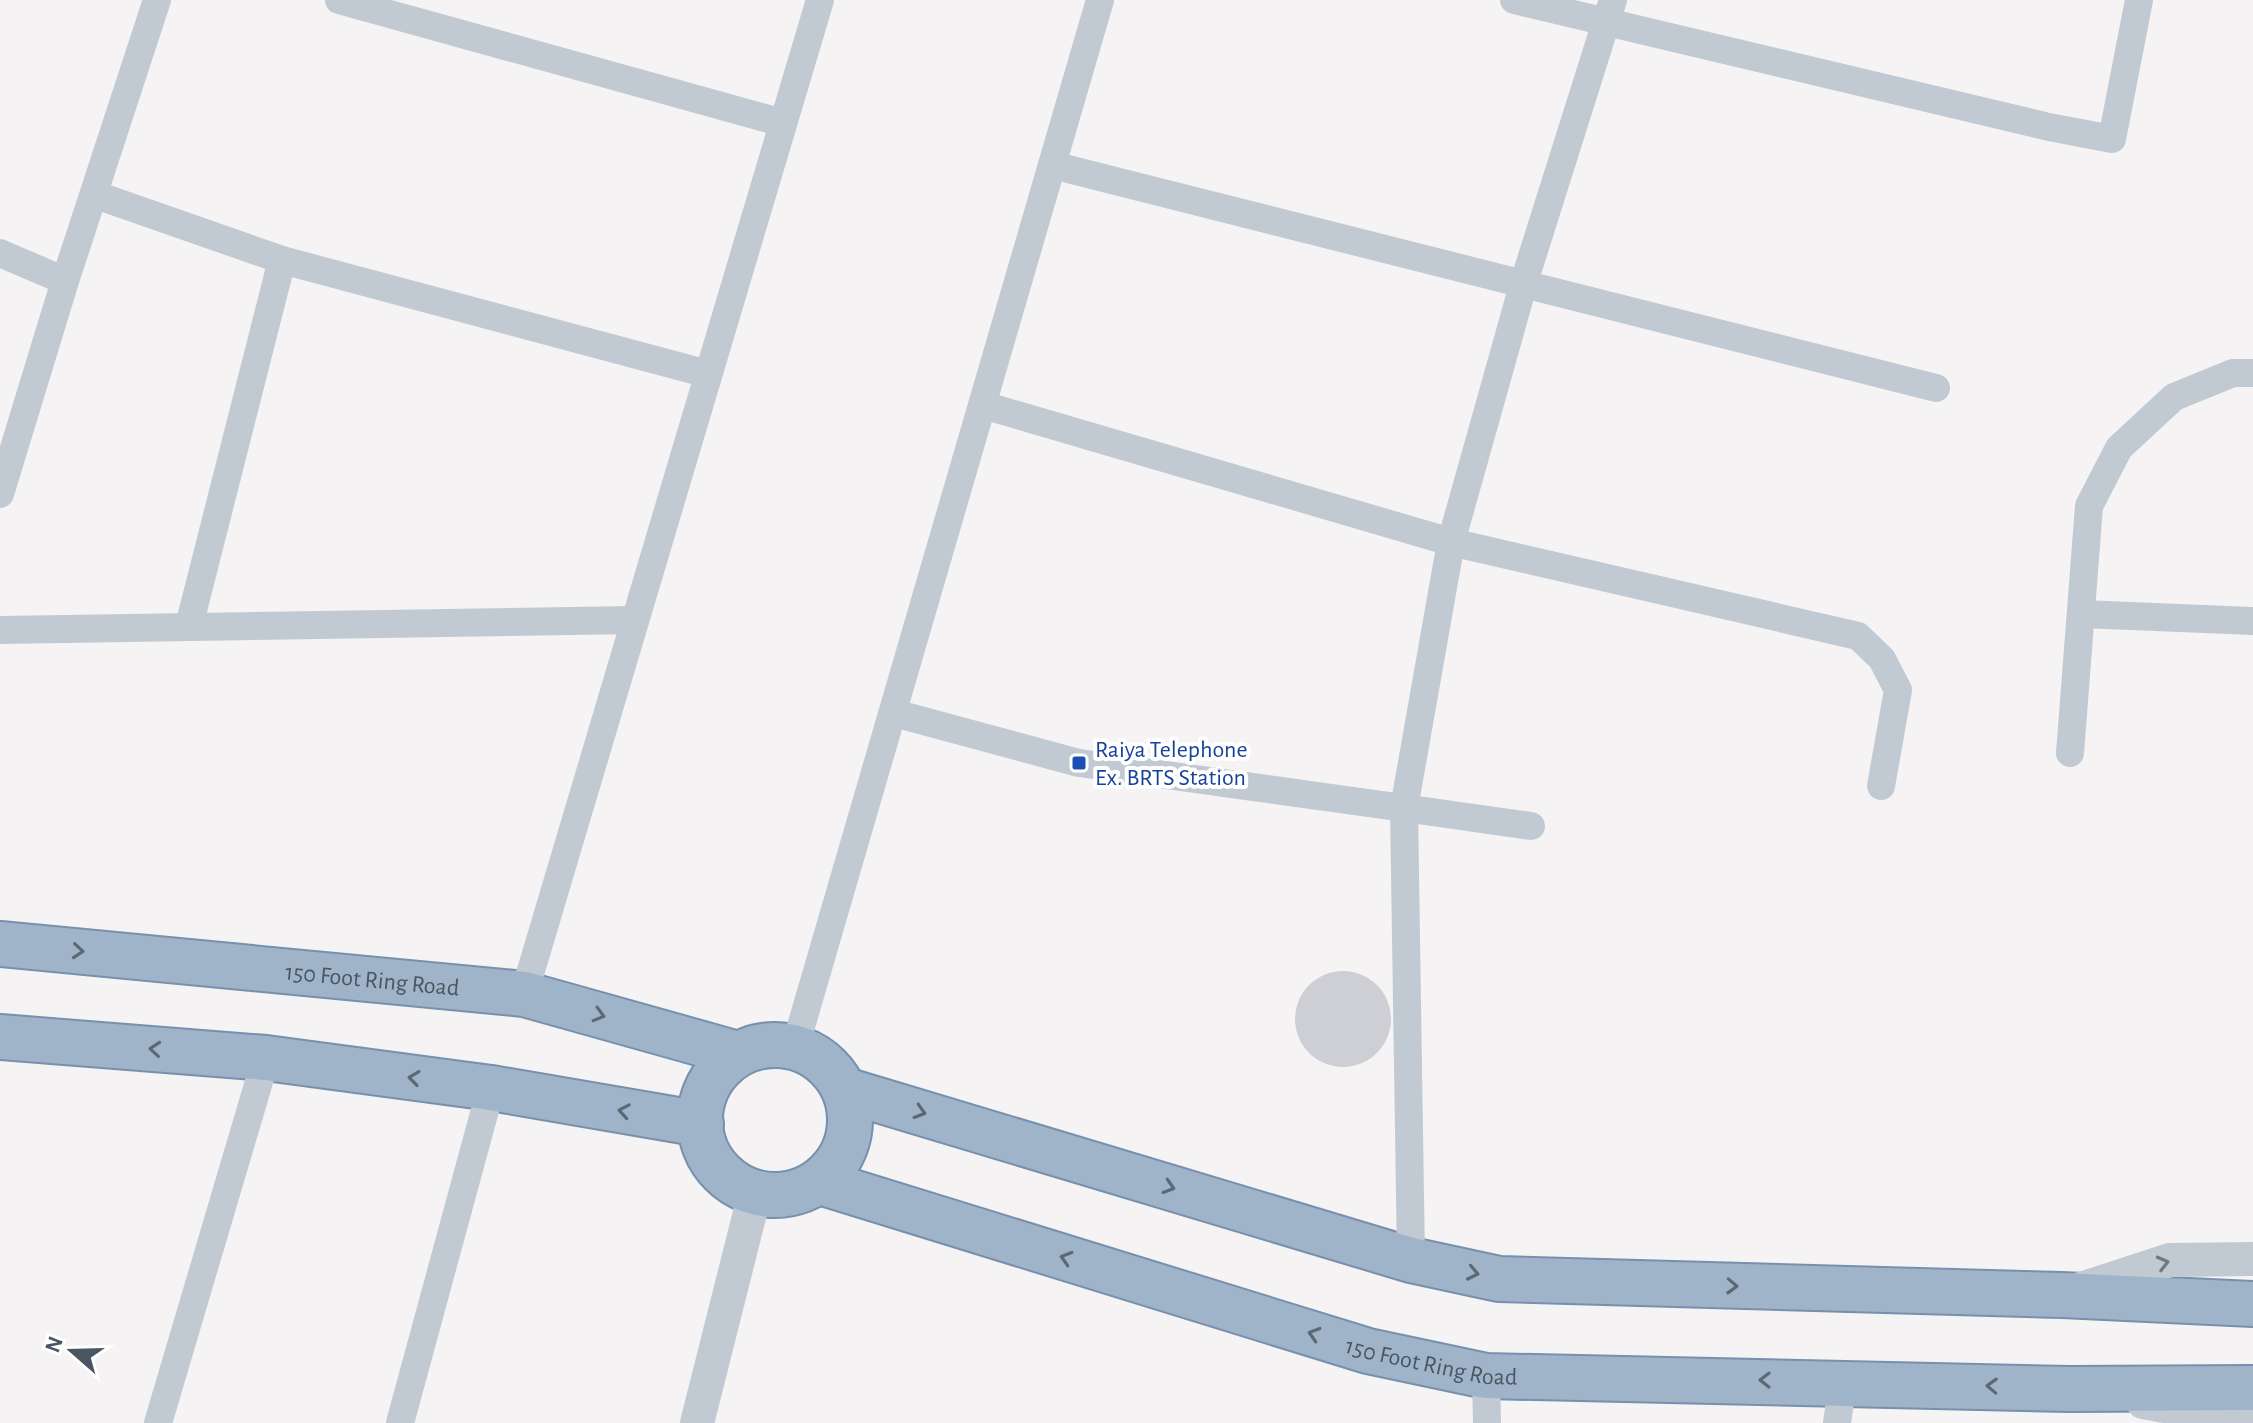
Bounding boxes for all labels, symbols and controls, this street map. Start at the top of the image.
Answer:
place label: Raiya Telephone Ex. BRTS Station [1095,738,1248,790]
marker: Raiya Telephone Ex. BRTS Station [1070,754,1088,772]
one-way arrow [72,942,85,959]
street label: 150 Foot Ring Road [284,960,460,1001]
one-way arrow [592,1006,606,1022]
one-way arrow [149,1041,162,1058]
one-way arrow [407,1070,421,1087]
one-way arrow [617,1103,630,1120]
one-way arrow [912,1103,926,1119]
one-way arrow [1161,1178,1175,1194]
one-way arrow [1059,1251,1073,1267]
one-way arrow [2156,1255,2170,1272]
one-way arrow [1465,1264,1479,1281]
one-way arrow [1726,1278,1739,1295]
north arrow [32,1311,112,1391]
one-way arrow [1308,1327,1322,1343]
text: N [41,1334,67,1355]
street label: 150 Foot Ring Road [1342,1334,1518,1390]
one-way arrow [1758,1371,1771,1389]
one-way arrow [1985,1378,1998,1395]

